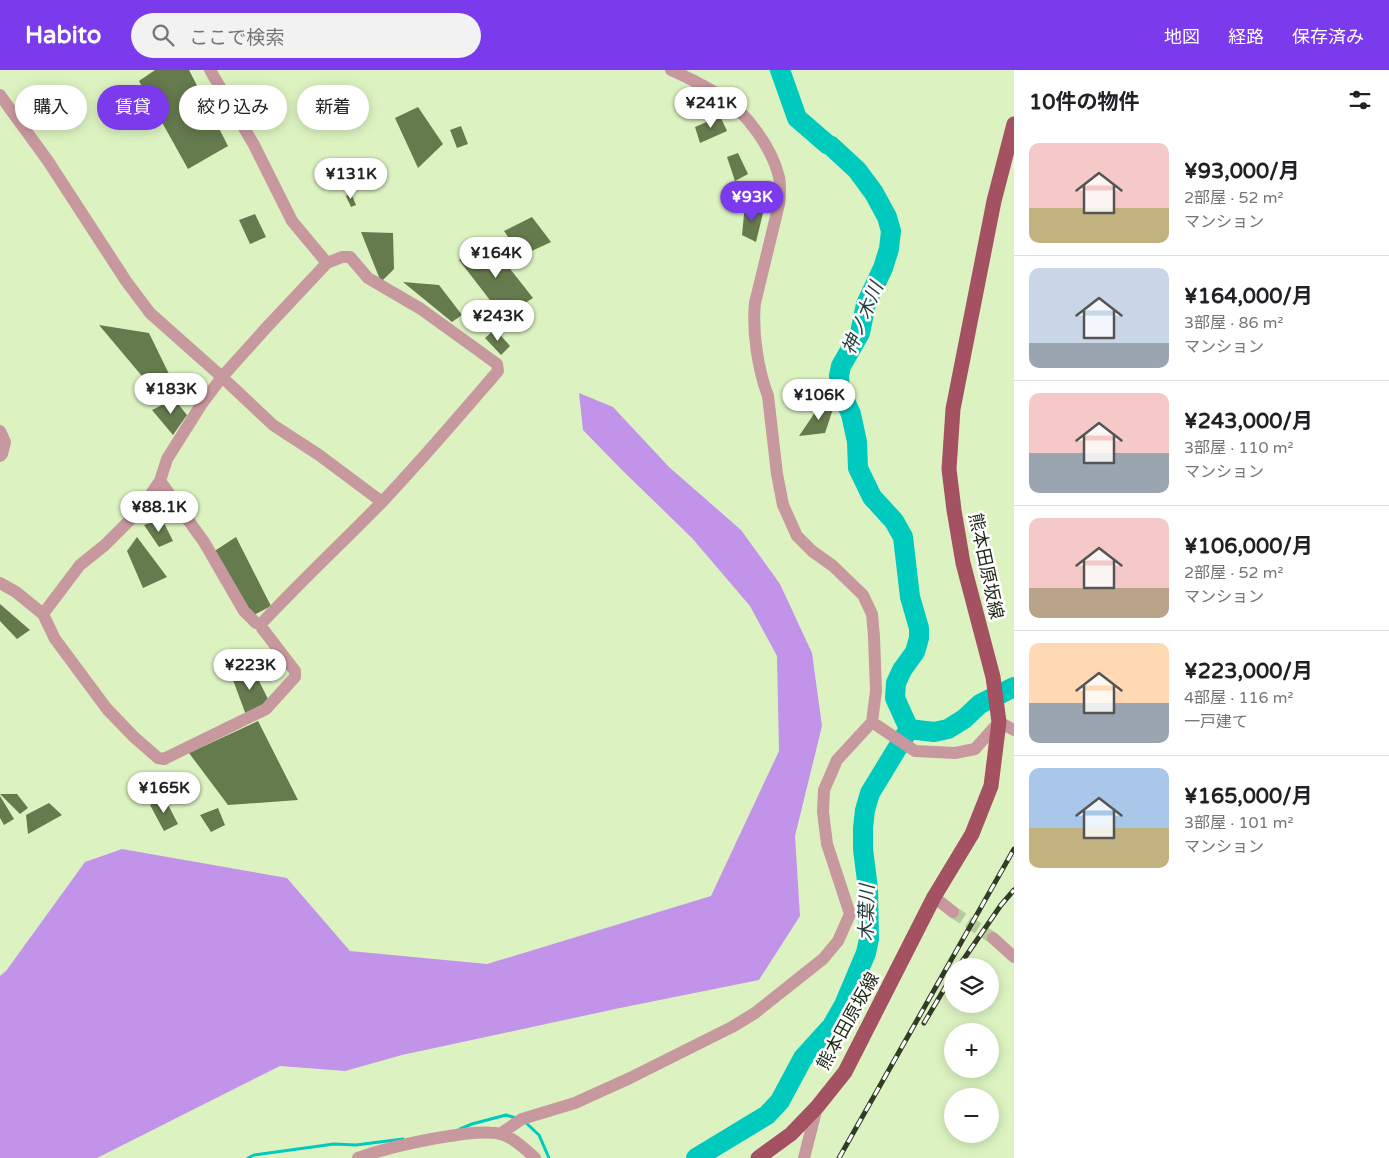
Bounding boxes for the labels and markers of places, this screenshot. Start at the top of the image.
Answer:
pin: ¥241K [676,87,746,129]
pin: ¥131K [316,158,386,200]
pin: ¥93K [722,180,782,223]
pin: ¥164K [461,236,531,279]
pin: ¥243K [463,300,533,342]
pin: ¥183K [136,372,206,415]
pin: ¥106K [784,378,854,421]
pin: ¥88.1K [118,490,200,533]
pin: ¥223K [215,648,285,691]
pin: ¥165K [129,772,199,814]

